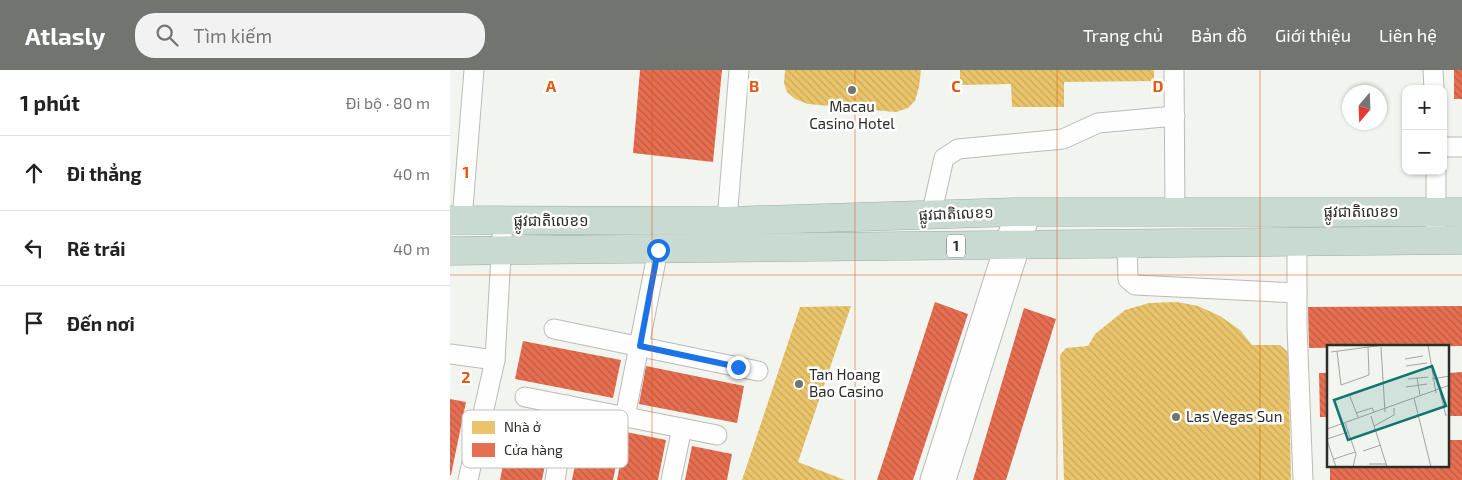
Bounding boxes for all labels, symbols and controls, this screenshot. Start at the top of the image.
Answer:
search box [135,13,485,58]
text: Atlasly [25,21,105,50]
icon: search [153,21,181,49]
text: Tìm kiếm [193,24,272,47]
text: Trang chủ [1083,24,1163,46]
text: Bản đồ [1191,24,1247,46]
text: Giới thiệu [1275,24,1351,46]
text: Liên hệ [1379,24,1437,46]
text: A [546,76,557,95]
text: B [749,76,759,95]
text: C [951,76,961,95]
text: D [1153,76,1164,95]
marker: Macau Casino Hotel [846,84,858,96]
north arrow [1342,85,1387,130]
map controls [1402,85,1447,175]
button: + [1402,85,1447,130]
text: 1 phút [20,90,80,115]
text: Đi bộ · 80 m [346,93,430,112]
place label: Macau Casino Hotel [809,97,895,132]
button: − [1402,130,1447,175]
icon: ahead [20,159,48,187]
text: Đi thẳng [67,162,142,185]
text: 1 [463,162,469,181]
text: 40 m [393,164,430,183]
street label: ផ្លូវជាតិលេខ១ [1323,202,1399,225]
street label: ផ្លូវជាតិលេខ១ [918,203,994,229]
street label: ផ្លូវជាតិលេខ១ [513,211,589,234]
icon: left [20,234,48,262]
road number: 1 [947,235,965,258]
text: Rẽ trái [67,237,126,260]
text: 40 m [393,239,430,258]
route start [647,239,670,262]
icon: arrive [20,309,48,337]
text: Đến nơi [67,312,135,335]
inset map [1327,345,1449,468]
route end [727,356,750,379]
place label: Tan Hoang Bao Casino [809,365,884,400]
text: 2 [461,367,471,386]
marker: Tan Hoang Bao Casino [793,378,805,390]
place label: Las Vegas Sun [1186,407,1282,425]
legend [462,410,628,468]
marker: Las Vegas Sun [1170,411,1182,423]
text: Nhà ở [504,418,542,435]
text: Cửa hàng [504,441,563,458]

